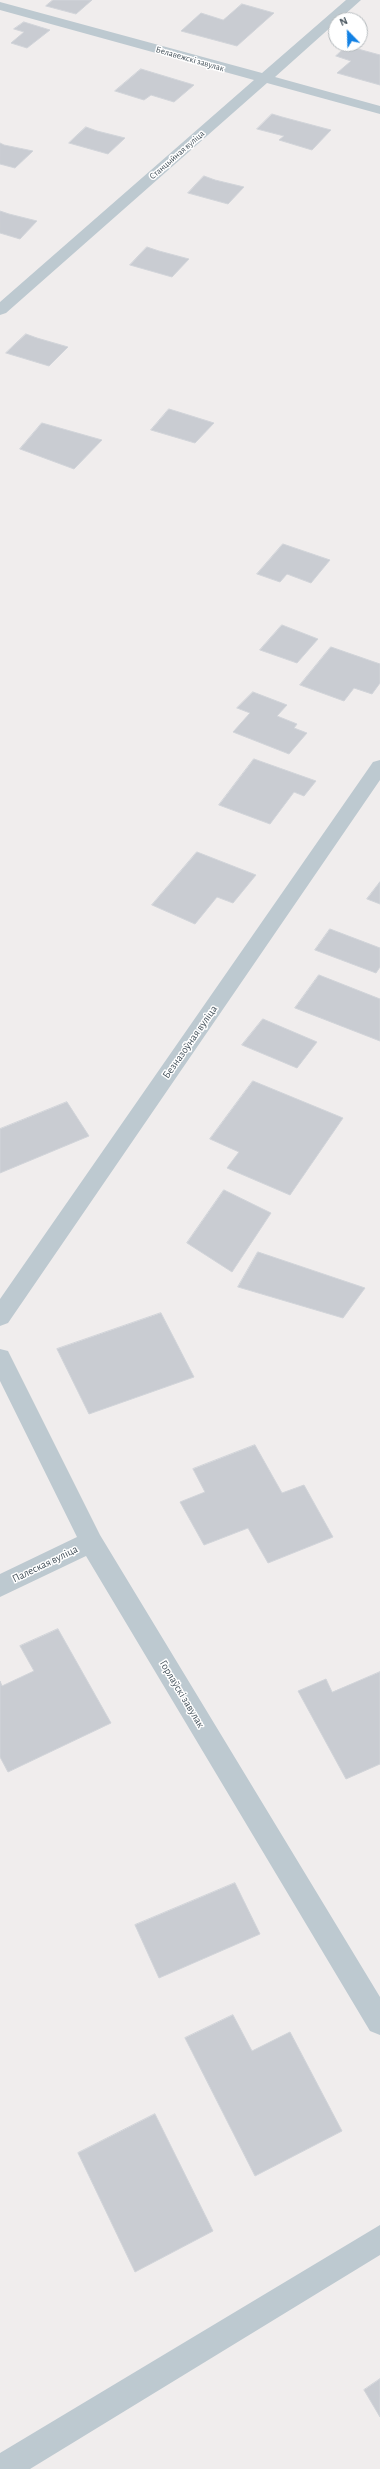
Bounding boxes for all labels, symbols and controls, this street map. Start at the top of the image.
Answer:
north arrow [328,12,368,52]
text: N [338,15,349,28]
street label: Белавежскі завулак [155,44,225,74]
street label: Станцыйная вуліца [147,128,207,182]
street label: Безназоўная вуліца [160,1003,220,1081]
street label: Палеская вуліца [10,1542,80,1586]
street label: Горлаўскі завулак [157,1658,207,1730]

